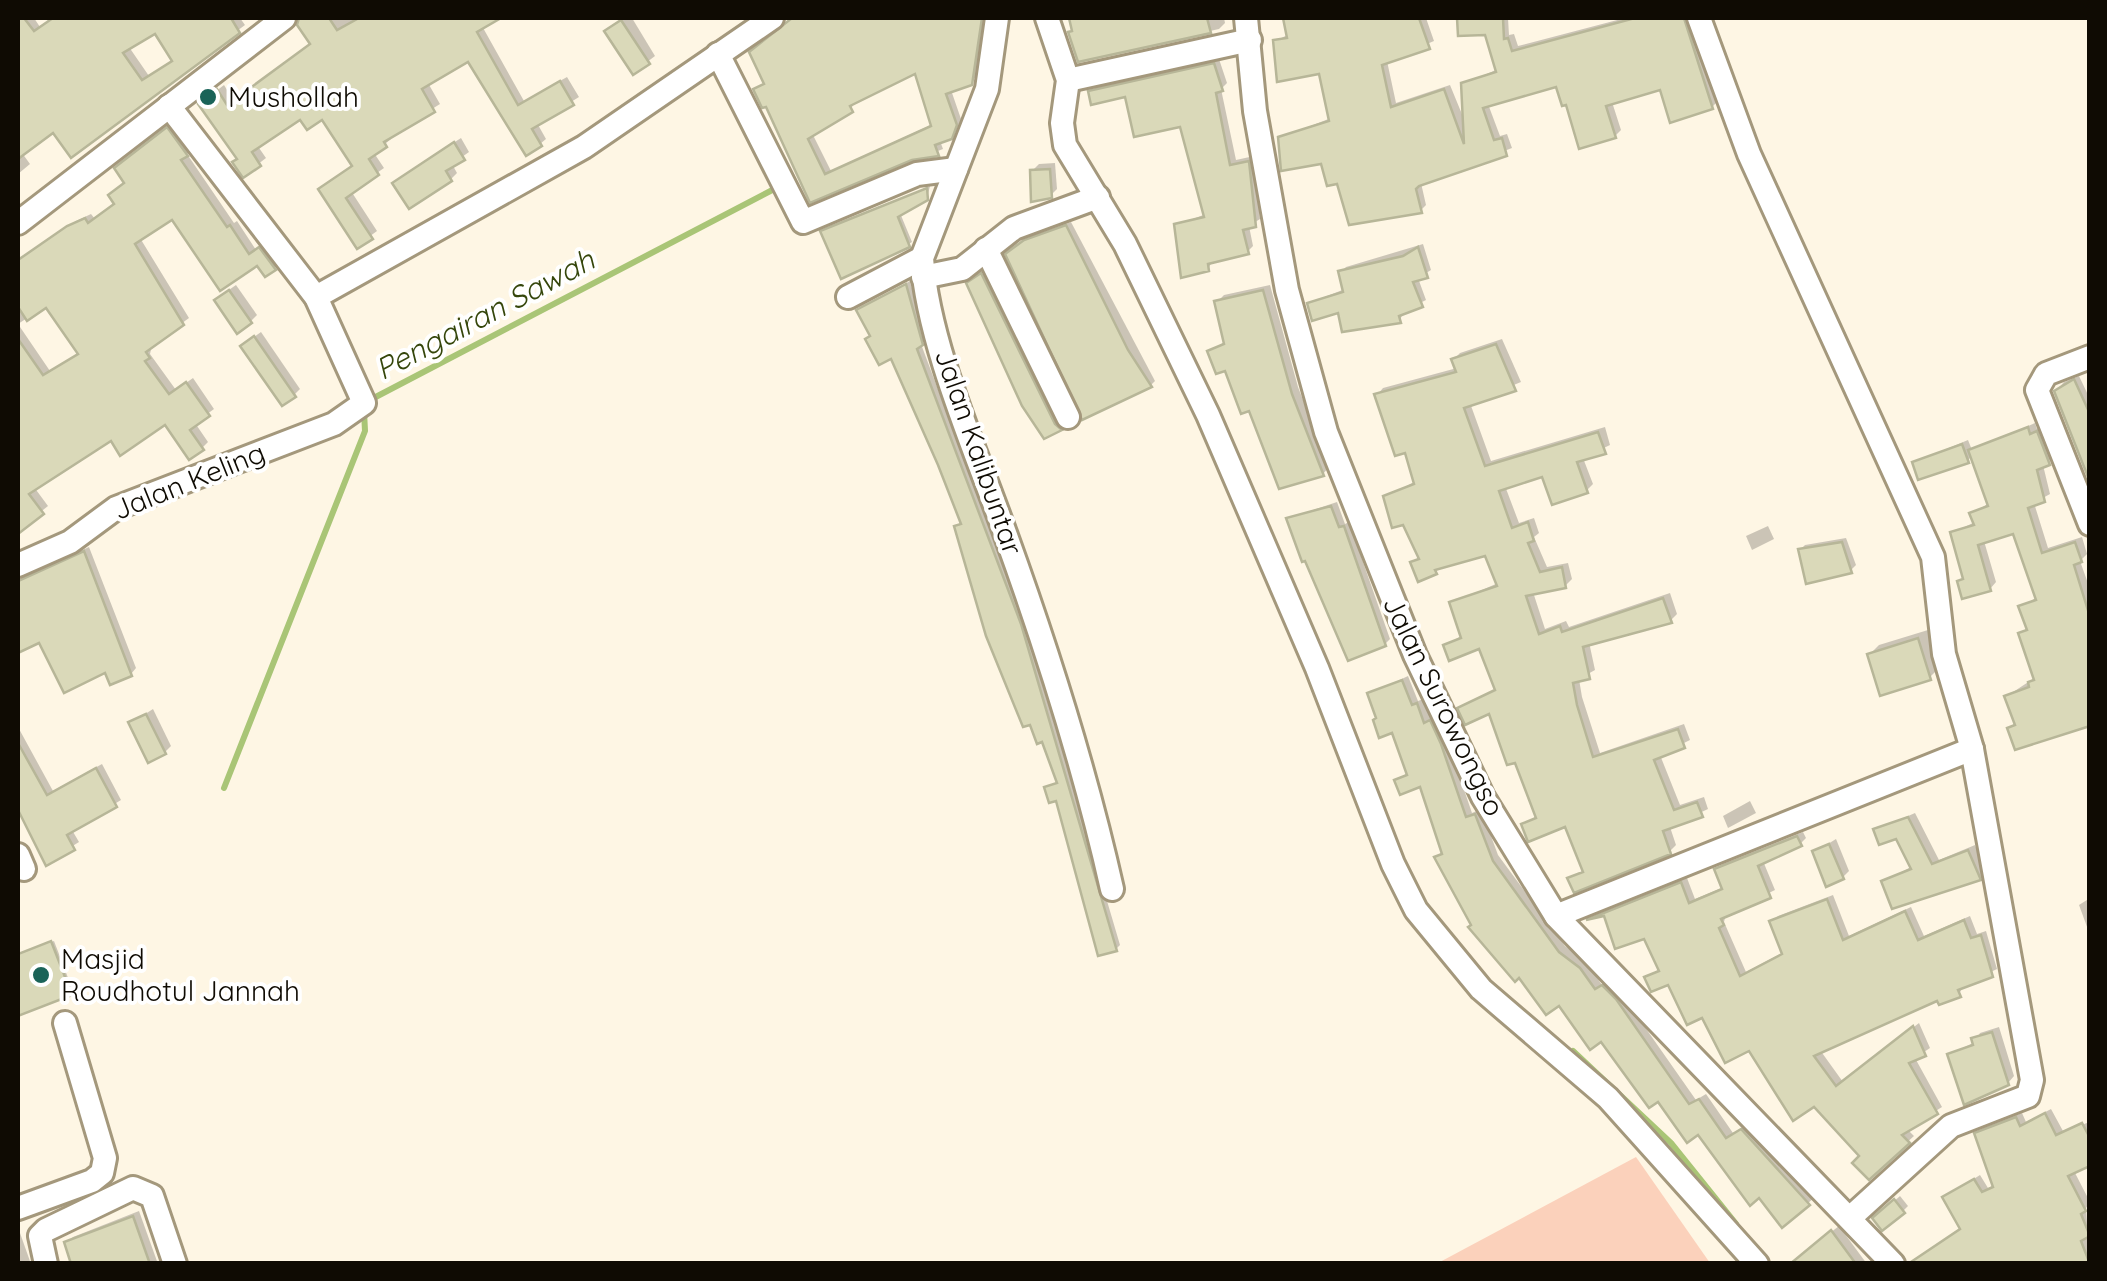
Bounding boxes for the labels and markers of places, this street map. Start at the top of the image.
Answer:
place label: Mushollah [228,79,359,114]
marker: Mushollah [197,86,219,108]
place label: Masjid Roudhotul Jannah [61,941,300,1008]
marker: Masjid Roudhotul Jannah [30,964,52,986]

